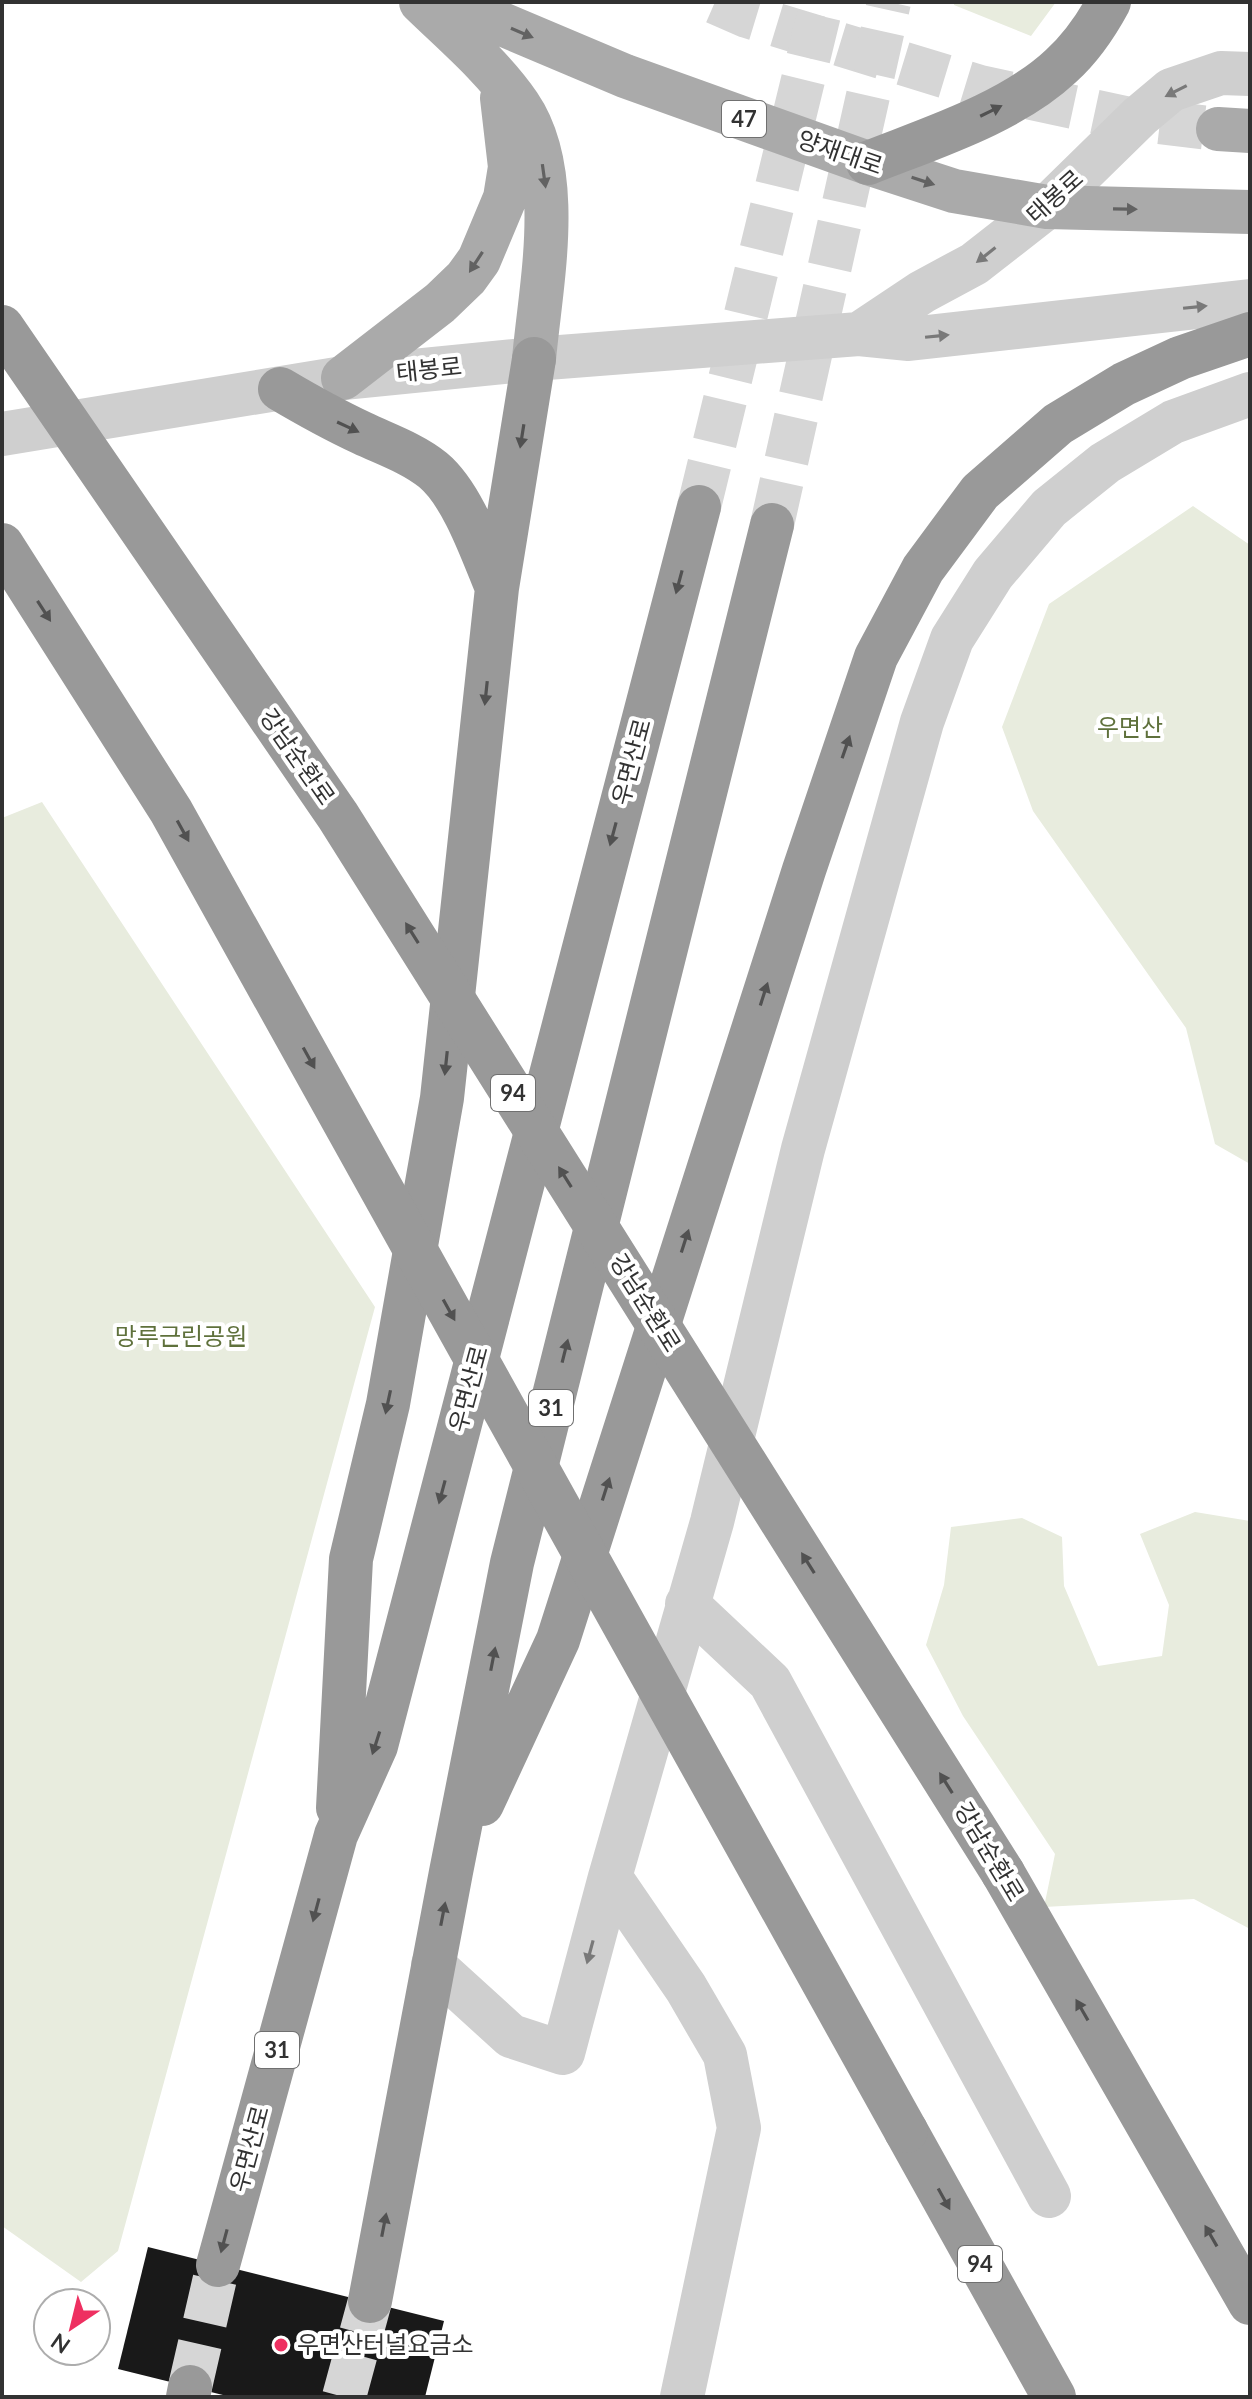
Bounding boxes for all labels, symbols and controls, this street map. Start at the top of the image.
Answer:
one-way arrow [510,26,534,39]
one-way arrow [1164,84,1187,97]
road number: 47 [722,101,766,137]
one-way arrow [980,104,1003,118]
street label: 양재대로 [794,123,887,180]
street label: 태봉로 [1020,163,1088,229]
one-way arrow [538,164,551,189]
one-way arrow [912,175,936,187]
one-way arrow [1113,202,1138,215]
one-way arrow [976,246,996,262]
one-way arrow [469,252,484,273]
one-way arrow [1183,301,1208,314]
one-way arrow [925,329,950,342]
street label: 태봉로 [394,351,463,386]
one-way arrow [337,420,360,434]
one-way arrow [515,423,527,448]
one-way arrow [672,570,685,595]
one-way arrow [36,600,50,622]
one-way arrow [479,681,492,706]
street label: 강남순환로 [255,703,342,810]
park label: 우면산 [1097,712,1163,741]
street label: 우면산로 [605,715,656,808]
one-way arrow [840,734,852,758]
one-way arrow [175,820,189,842]
one-way arrow [607,821,619,846]
one-way arrow [405,922,419,944]
one-way arrow [758,981,771,1005]
one-way arrow [302,1047,316,1069]
one-way arrow [439,1051,452,1076]
road number: 94 [491,1075,535,1111]
one-way arrow [559,1166,573,1188]
one-way arrow [679,1229,692,1253]
street label: 강남순환로 [605,1248,688,1357]
one-way arrow [442,1299,456,1321]
park label: 망루근린공원 [115,1321,247,1350]
one-way arrow [560,1339,572,1364]
street label: 우면산로 [442,1342,493,1435]
one-way arrow [381,1390,394,1415]
road number: 31 [529,1390,573,1426]
one-way arrow [600,1477,613,1501]
one-way arrow [435,1480,448,1504]
one-way arrow [801,1552,815,1574]
one-way arrow [488,1646,500,1671]
one-way arrow [369,1731,381,1755]
one-way arrow [940,1772,954,1794]
street label: 강남순환로 [949,1796,1031,1906]
one-way arrow [309,1897,321,1922]
one-way arrow [437,1901,449,1926]
one-way arrow [583,1941,596,1965]
one-way arrow [1075,1999,1089,2021]
road number: 31 [255,2032,299,2068]
street label: 우면산로 [223,2102,274,2195]
one-way arrow [937,2188,951,2210]
one-way arrow [379,2212,391,2237]
one-way arrow [1204,2225,1218,2247]
one-way arrow [217,2230,230,2254]
road number: 94 [958,2246,1002,2282]
north arrow [32,2287,112,2367]
text: N [46,2328,75,2360]
place label: 우면산터널요금소 [297,2329,474,2358]
marker: 우면산터널요금소 [272,2336,290,2354]

